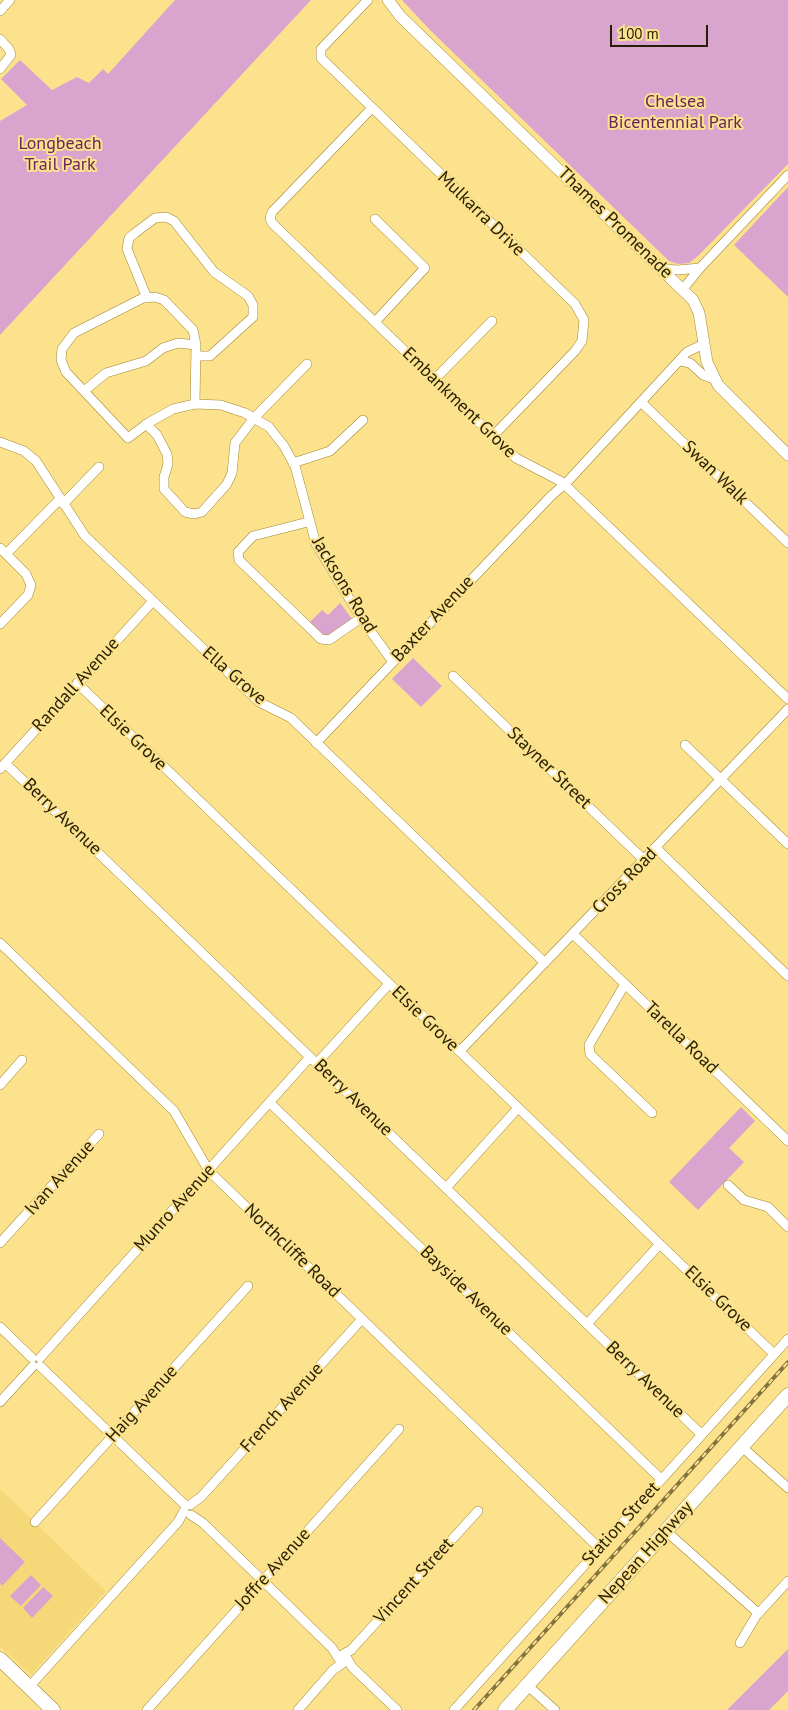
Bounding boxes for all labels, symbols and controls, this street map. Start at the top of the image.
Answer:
scale bar [613,15,710,47]
text: 100 m [618,24,659,43]
park label: Chelsea Bicentennial Park [608,91,742,134]
park label: Longbeach Trail Park [18,133,102,176]
street label: Thames Promenade [553,163,677,283]
street label: Mulkarra Drive [433,167,529,261]
street label: Embankment Grove [398,343,520,463]
street label: Swan Walk [678,436,752,510]
street label: Jacksons Road [307,533,381,637]
street label: Baxter Avenue [387,571,479,667]
street label: Randall Avenue [28,633,124,737]
street label: Ella Grove [197,642,271,710]
street label: Elsie Grove [95,701,171,775]
street label: Stayner Street [502,722,596,814]
street label: Berry Avenue [18,774,106,860]
street label: Cross Road [588,843,662,919]
street label: Elsie Grove [387,982,463,1056]
street label: Tarella Road [639,997,723,1079]
street label: Berry Avenue [309,1055,397,1141]
street label: Ivan Avenue [21,1136,99,1220]
street label: Munro Avenue [130,1160,220,1256]
street label: Northcliffe Road [239,1199,345,1303]
street label: Bayside Avenue [415,1242,517,1340]
street label: Elsie Grove [680,1262,756,1336]
street label: Berry Avenue [601,1337,689,1423]
street label: French Avenue [236,1359,328,1457]
street label: Haig Avenue [102,1361,182,1447]
street label: Station Street [578,1477,664,1571]
street label: Nepean Highway [594,1497,698,1609]
street label: Joffre Avenue [231,1524,315,1614]
street label: Vincent Street [370,1533,458,1629]

